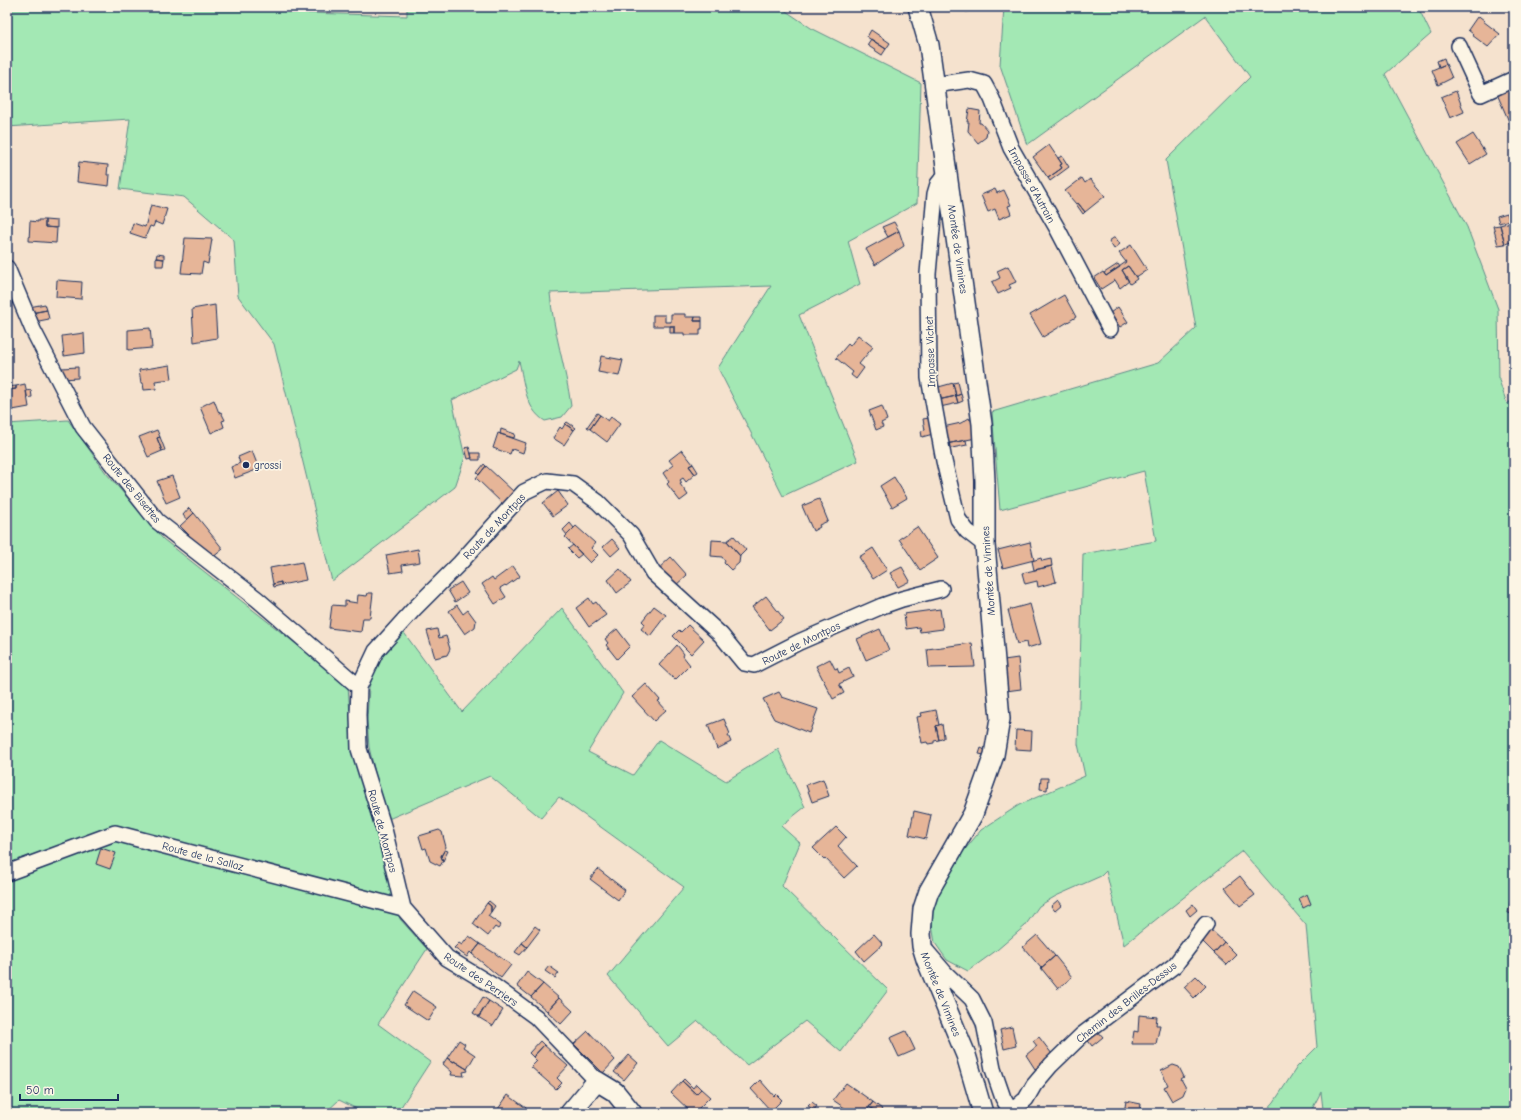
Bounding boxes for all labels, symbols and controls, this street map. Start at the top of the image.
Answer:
street label: Impasse d'Autrain [1005,145,1058,225]
street label: Montée de Vimines [945,204,970,295]
street label: Impasse Vichet [923,315,938,388]
street label: Route des Bisettes [100,451,164,526]
place label: grossi [254,459,281,472]
marker: grossi [241,460,251,470]
street label: Route de Montpas [461,490,528,562]
street label: Montée de Vimines [979,525,998,616]
street label: Route de Montpas [760,619,843,668]
street label: Route de Montpas [365,788,400,874]
street label: Route de la Sallaz [161,839,245,874]
street label: Route des Perriers [441,950,520,1009]
street label: Montée de Vimines [918,950,964,1039]
street label: Chemin des Brilles-Dessus [1073,959,1179,1046]
scale bar [20,1076,118,1102]
text: 50 m [26,1083,54,1097]

